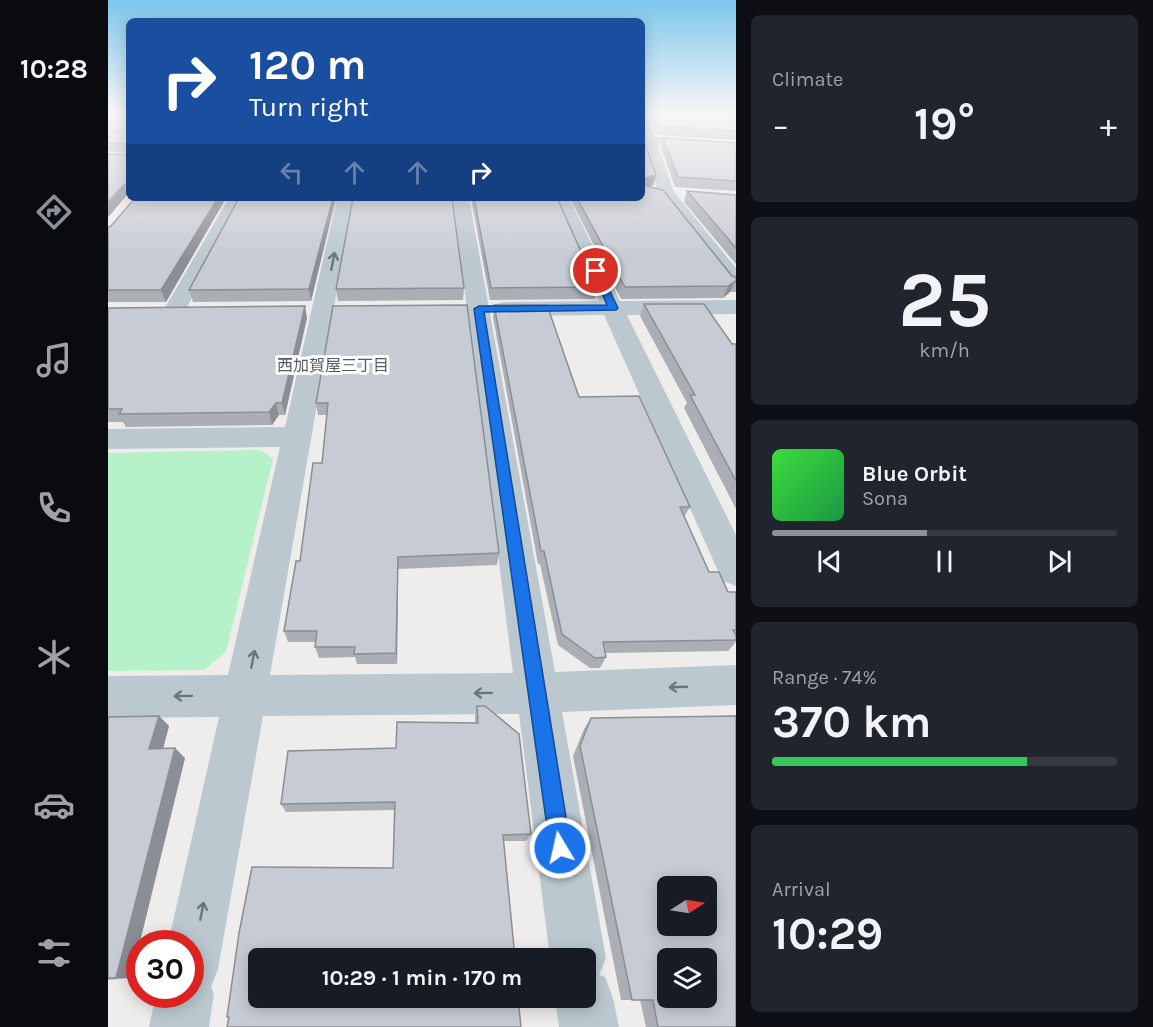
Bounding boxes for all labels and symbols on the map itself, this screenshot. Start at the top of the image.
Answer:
pin [570,245,621,296]
one-way arrow [328,252,339,272]
district label: 西加賀屋三丁目 [277,356,389,375]
one-way arrow [248,649,260,668]
one-way arrow [668,682,688,693]
one-way arrow [473,687,493,699]
one-way arrow [173,690,193,702]
position arrow [528,816,592,880]
north arrow [657,876,717,936]
one-way arrow [197,902,208,922]
speed limit sign: 30 [126,930,204,1008]

